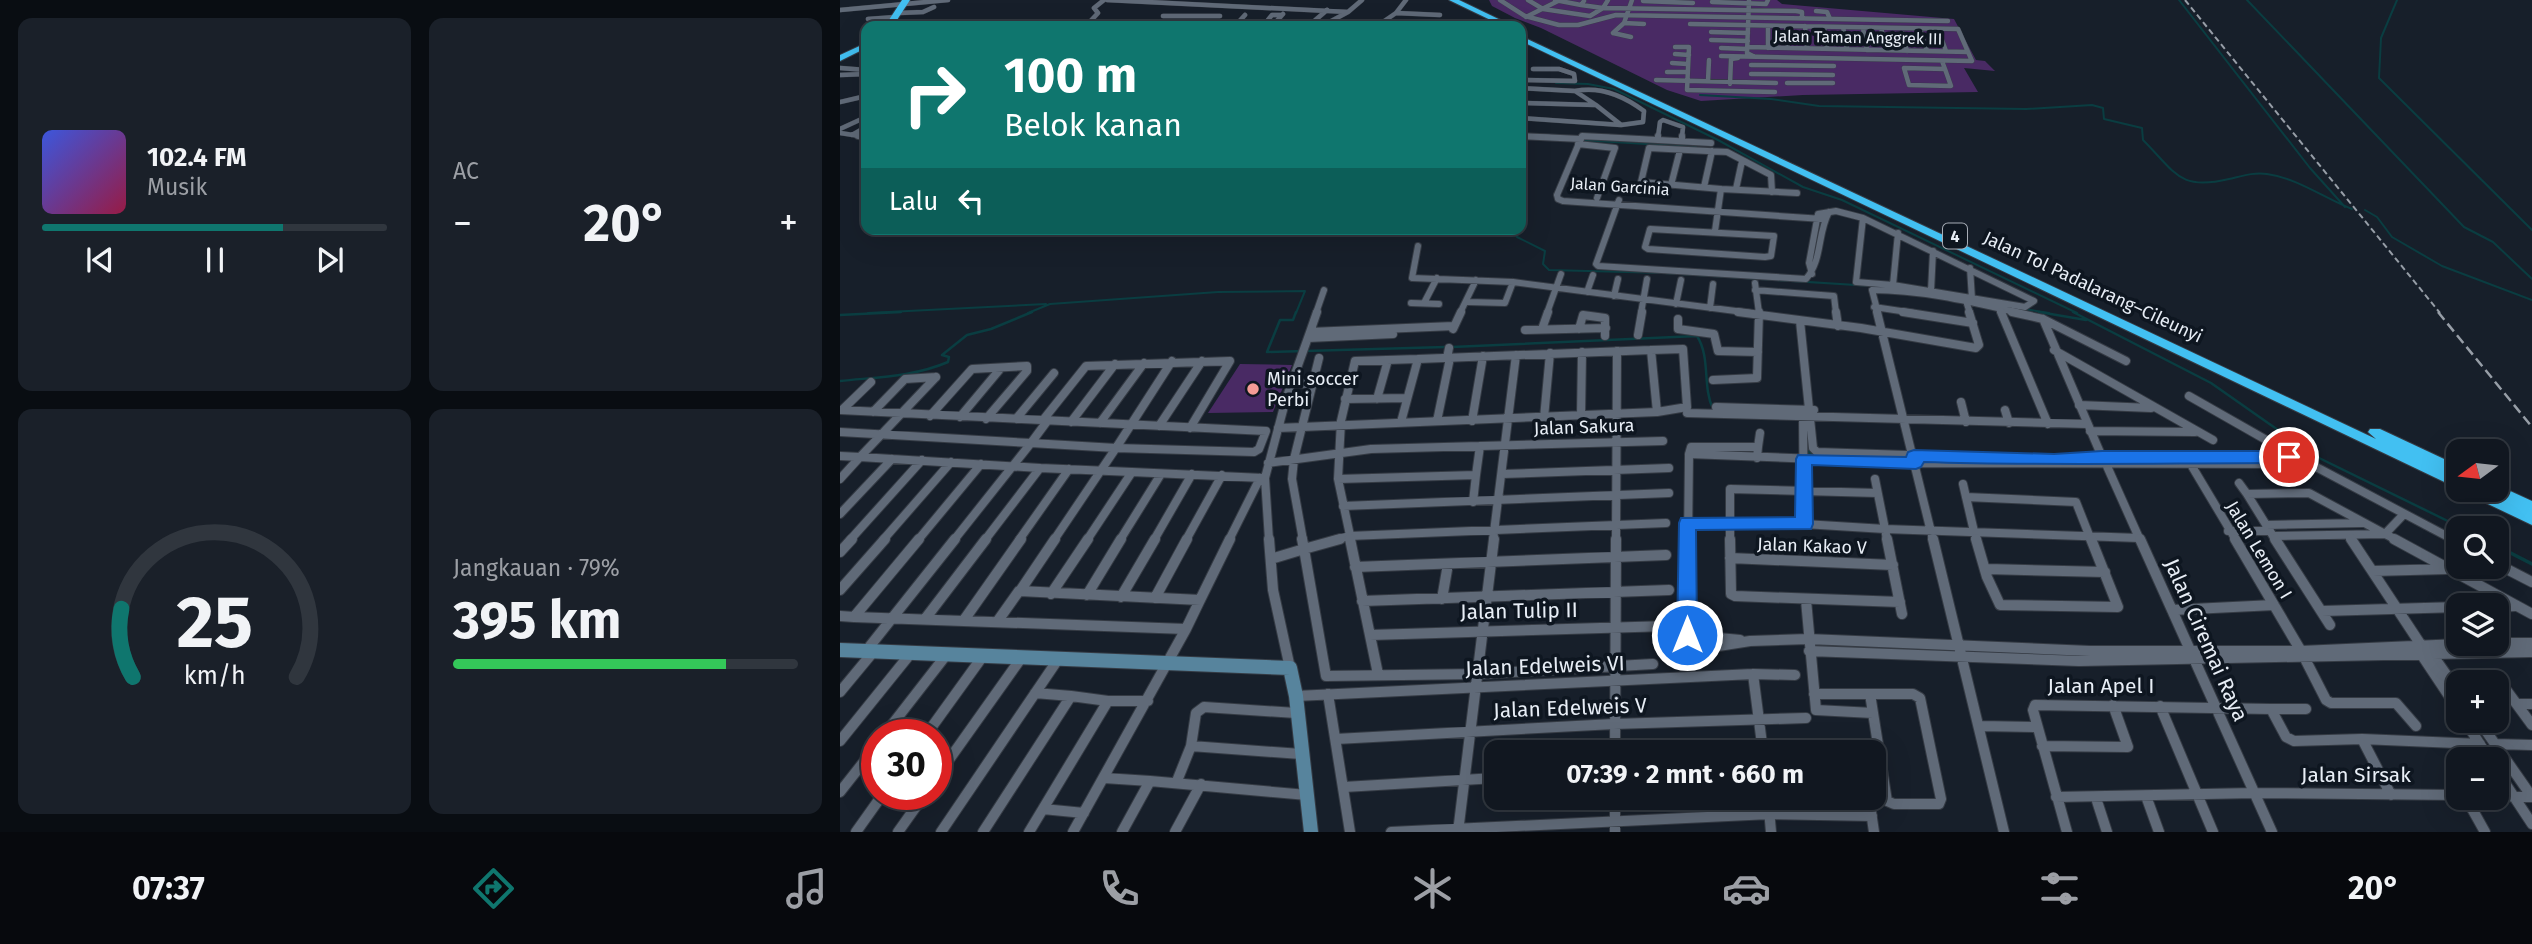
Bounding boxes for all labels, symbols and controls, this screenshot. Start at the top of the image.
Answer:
street label: Jalan Taman Anggrek III [1773,27,1943,48]
text: 100 m [1004,46,1137,105]
icon: right [889,49,980,140]
text: Belok kanan [1004,106,1182,144]
text: 102.4 FM [147,142,246,173]
text: AC [453,157,479,185]
text: Musik [147,173,207,201]
street label: Jalan Garcinia [1570,174,1670,199]
icon: left [952,182,990,220]
text: Lalu [889,186,938,217]
text: 20° [583,192,668,255]
text: − [453,200,472,246]
text: + [779,200,798,246]
road number: 4 [1943,224,1967,248]
street label: Jalan Tol Padalarang–Cileunyi [1980,227,2206,347]
icon: previous [81,241,119,279]
icon: pause [196,241,234,279]
icon: next [311,241,349,279]
place label: Mini soccer Perbi [1267,368,1359,411]
marker: Mini soccer Perbi [1245,381,1261,397]
street label: Jalan Sakura [1533,414,1635,440]
pin [2259,427,2319,487]
icon: arrive [2270,438,2308,476]
north arrow [2446,439,2510,502]
map controls [2446,439,2509,810]
street label: Jalan Lemon I [2221,497,2297,603]
button: search [2446,516,2509,579]
street label: Jalan Kakao V [1757,533,1867,559]
text: Jangkauan · 79% [453,554,620,582]
street label: Jalan Ciremai Raya [2158,555,2254,725]
text: 25 [176,580,253,667]
text: 395 km [453,589,621,652]
button: layers [2446,593,2509,656]
street label: Jalan Tulip II [1460,597,1578,625]
position arrow [1650,598,1724,672]
street label: Jalan Edelweis VI [1465,650,1625,682]
text: km/h [184,661,245,691]
button: + [2446,670,2509,733]
street label: Jalan Apel I [2048,673,2154,699]
street label: Jalan Edelweis V [1493,692,1647,724]
speed limit sign: 30 [861,719,952,810]
button: − [2446,747,2509,810]
text: 07:39 · 2 mnt · 660 m [1566,759,1804,790]
street label: Jalan Sirsak [2301,762,2411,788]
icon: directions [469,864,518,913]
icon: music [782,864,831,913]
icon: phone [1095,864,1144,913]
icon: climate [1408,864,1457,913]
icon: car [1722,864,1771,913]
icon: filters [2035,864,2084,913]
text: 07:37 [132,869,205,907]
text: 20° [2348,869,2400,907]

